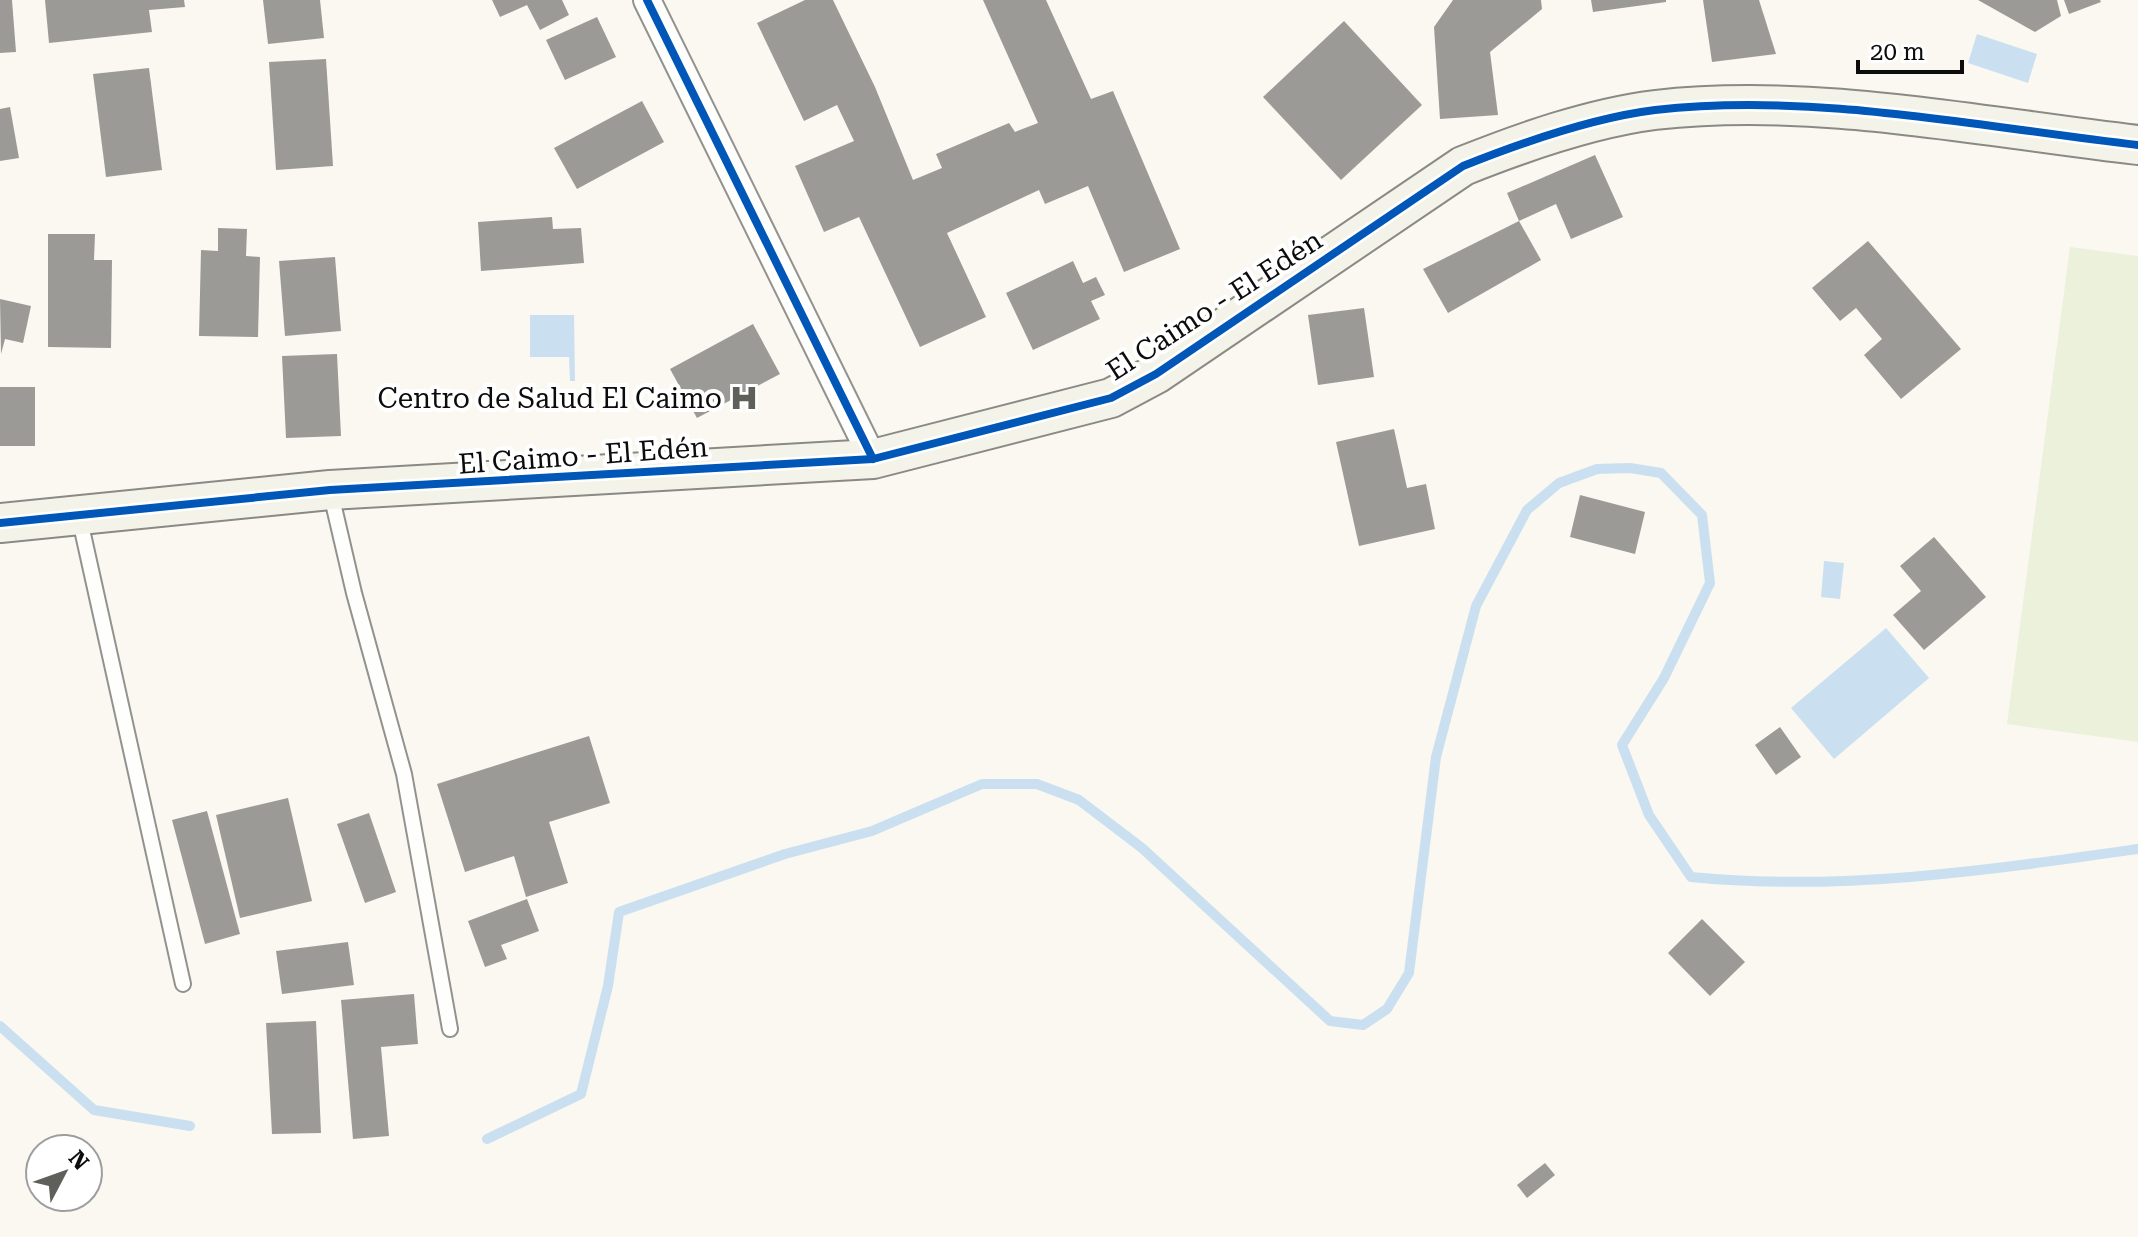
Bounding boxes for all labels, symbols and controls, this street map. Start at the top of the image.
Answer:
scale bar [1858,24,1962,74]
text: 20 m [1870,38,1925,66]
street label: El Caimo - El Edén [1100,223,1328,387]
place label: Centro de Salud El Caimo [377,382,722,415]
hospital icon: Centro de Salud El Caimo [729,383,759,413]
street label: El Caimo - El Edén [457,430,709,481]
north arrow [24,1133,104,1213]
text: N [64,1146,94,1175]

